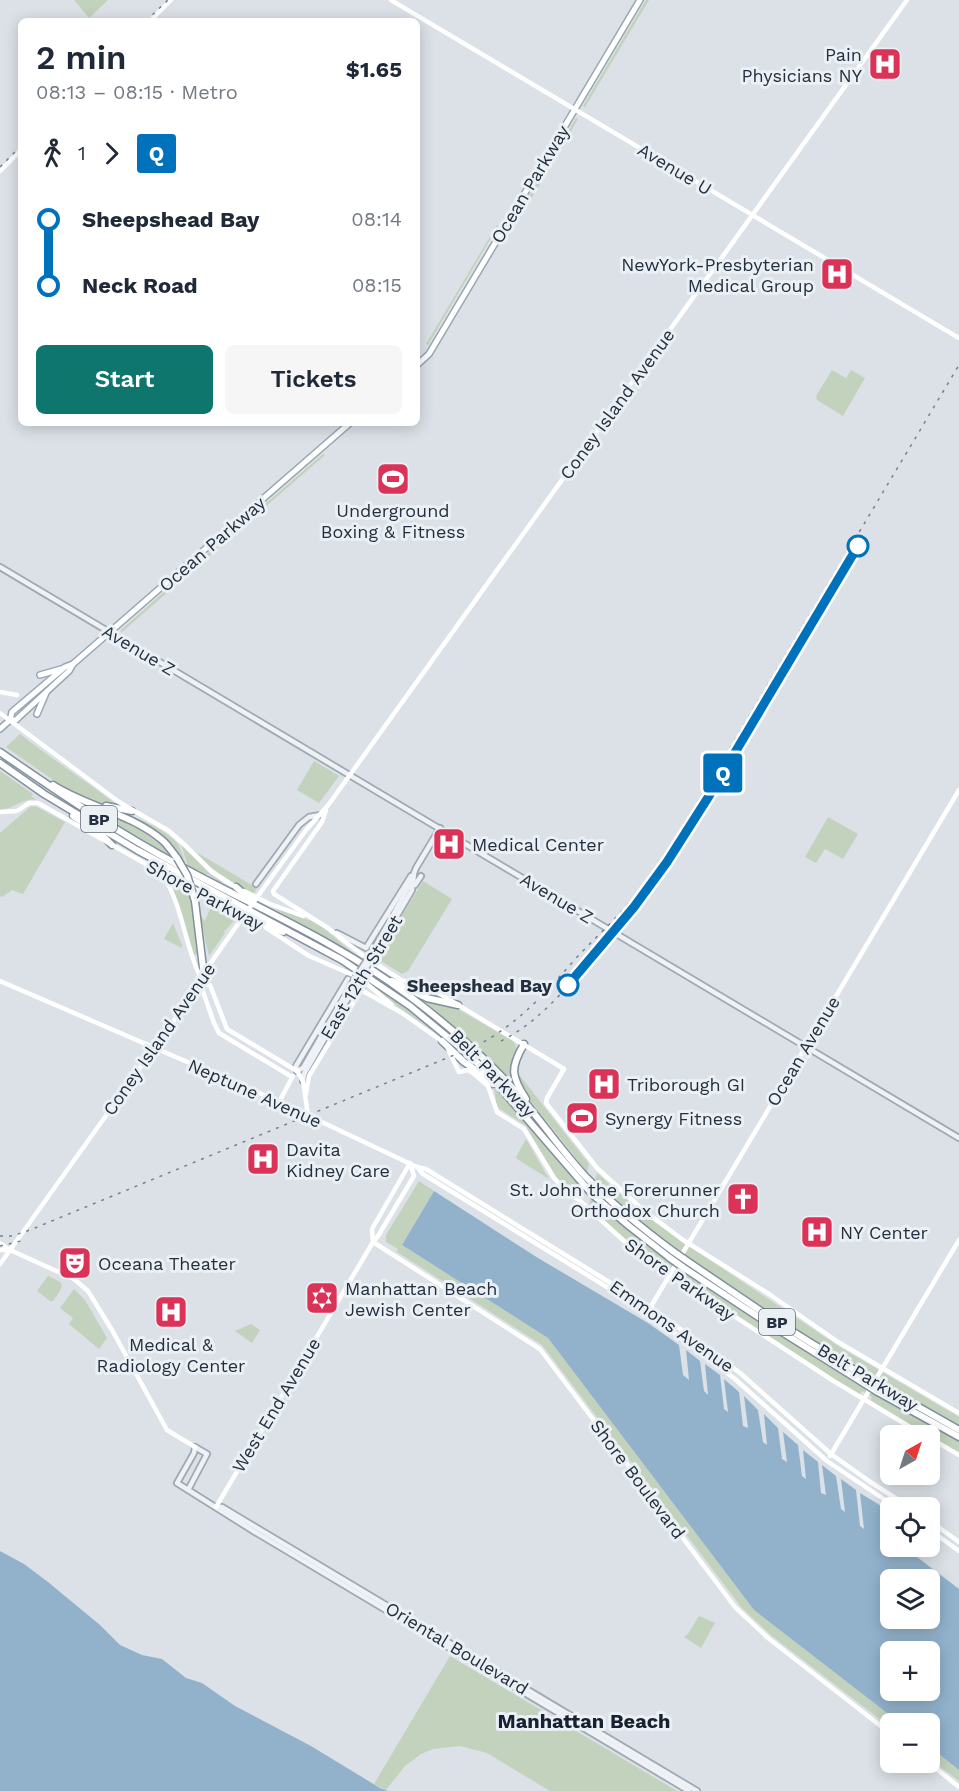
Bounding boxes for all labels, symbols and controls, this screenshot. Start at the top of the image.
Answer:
text: 2 min [36,38,127,77]
place label: Pain Physicians NY [741,44,863,86]
hospital icon: Pain Physicians NY [867,46,903,82]
text: $1.65 [346,57,402,82]
text: 08:13 – 08:15 · Metro [36,80,238,104]
street label: Ocean Parkway [487,121,574,247]
icon: walk [36,137,69,170]
icon: forward [95,137,128,170]
street label: Avenue U [634,139,716,199]
text: 1 [78,141,86,165]
text: Q [149,141,164,166]
text: Sheepshead Bay [82,207,259,232]
text: 08:14 [351,207,402,231]
place label: NewYork-Presbyterian Medical Group [621,254,814,296]
hospital icon: NewYork-Presbyterian Medical Group [819,256,855,292]
text: Neck Road [82,273,198,298]
text: 08:15 [352,273,402,297]
street label: Coney Island Avenue [555,325,679,483]
button: Start [36,345,213,414]
button: Tickets [225,345,402,414]
sports icon: Underground Boxing & Fitness [375,461,411,497]
street label: Ocean Parkway [155,492,270,596]
place label: Underground Boxing & Fitness [321,500,465,542]
unlabelled marker [847,535,869,557]
street label: Avenue Z [99,620,179,680]
line badge: Q [704,754,742,792]
text: Q [715,761,731,786]
road number: BP [81,806,117,832]
hospital icon: Medical Center [431,826,467,862]
place label: Medical Center [472,834,604,855]
street label: Shore Parkway [143,855,268,935]
street label: Avenue Z [517,868,597,928]
street label: East 12th Street [316,911,407,1043]
street label: Coney Island Avenue [98,959,220,1119]
marker: Sheepshead Bay [557,974,579,996]
place label: Sheepshead Bay [407,975,553,996]
street label: Ocean Avenue [762,992,844,1110]
street label: Belt Parkway [446,1025,540,1122]
street label: Neptune Avenue [185,1054,325,1132]
hospital icon: Triborough GI [586,1066,622,1102]
place label: Triborough GI [627,1074,745,1095]
sports icon: Synergy Fitness [564,1100,600,1136]
place label: Synergy Fitness [605,1108,742,1129]
place label: Davita Kidney Care [286,1139,390,1181]
hospital icon: Davita Kidney Care [245,1141,281,1177]
place label: St. John the Forerunner Orthodox Church [510,1179,720,1221]
church icon: St. John the Forerunner Orthodox Church [725,1181,761,1217]
hospital icon: NY Center [799,1214,835,1250]
place label: NY Center [840,1222,928,1243]
street label: Shore Parkway [621,1233,740,1325]
theatre icon: Oceana Theater [57,1245,93,1281]
place label: Oceana Theater [98,1253,236,1274]
street label: Emmons Avenue [606,1275,738,1377]
place label: Manhattan Beach Jewish Center [345,1278,498,1320]
synagogue icon: Manhattan Beach Jewish Center [304,1280,340,1316]
hospital icon: Medical & Radiology Center [153,1294,189,1330]
road number: BP [759,1309,795,1335]
place label: Medical & Radiology Center [97,1334,245,1376]
street label: West End Avenue [228,1334,324,1476]
street label: Belt Parkway [814,1339,923,1416]
street label: Shore Boulevard [586,1415,690,1543]
north arrow [880,1425,940,1485]
map controls [880,1425,940,1773]
button: locate [880,1497,940,1557]
button: layers [880,1569,940,1629]
street label: Oriental Boulevard [382,1597,532,1699]
button: + [880,1641,940,1701]
district label: Manhattan Beach [498,1709,670,1733]
button: − [880,1713,940,1773]

